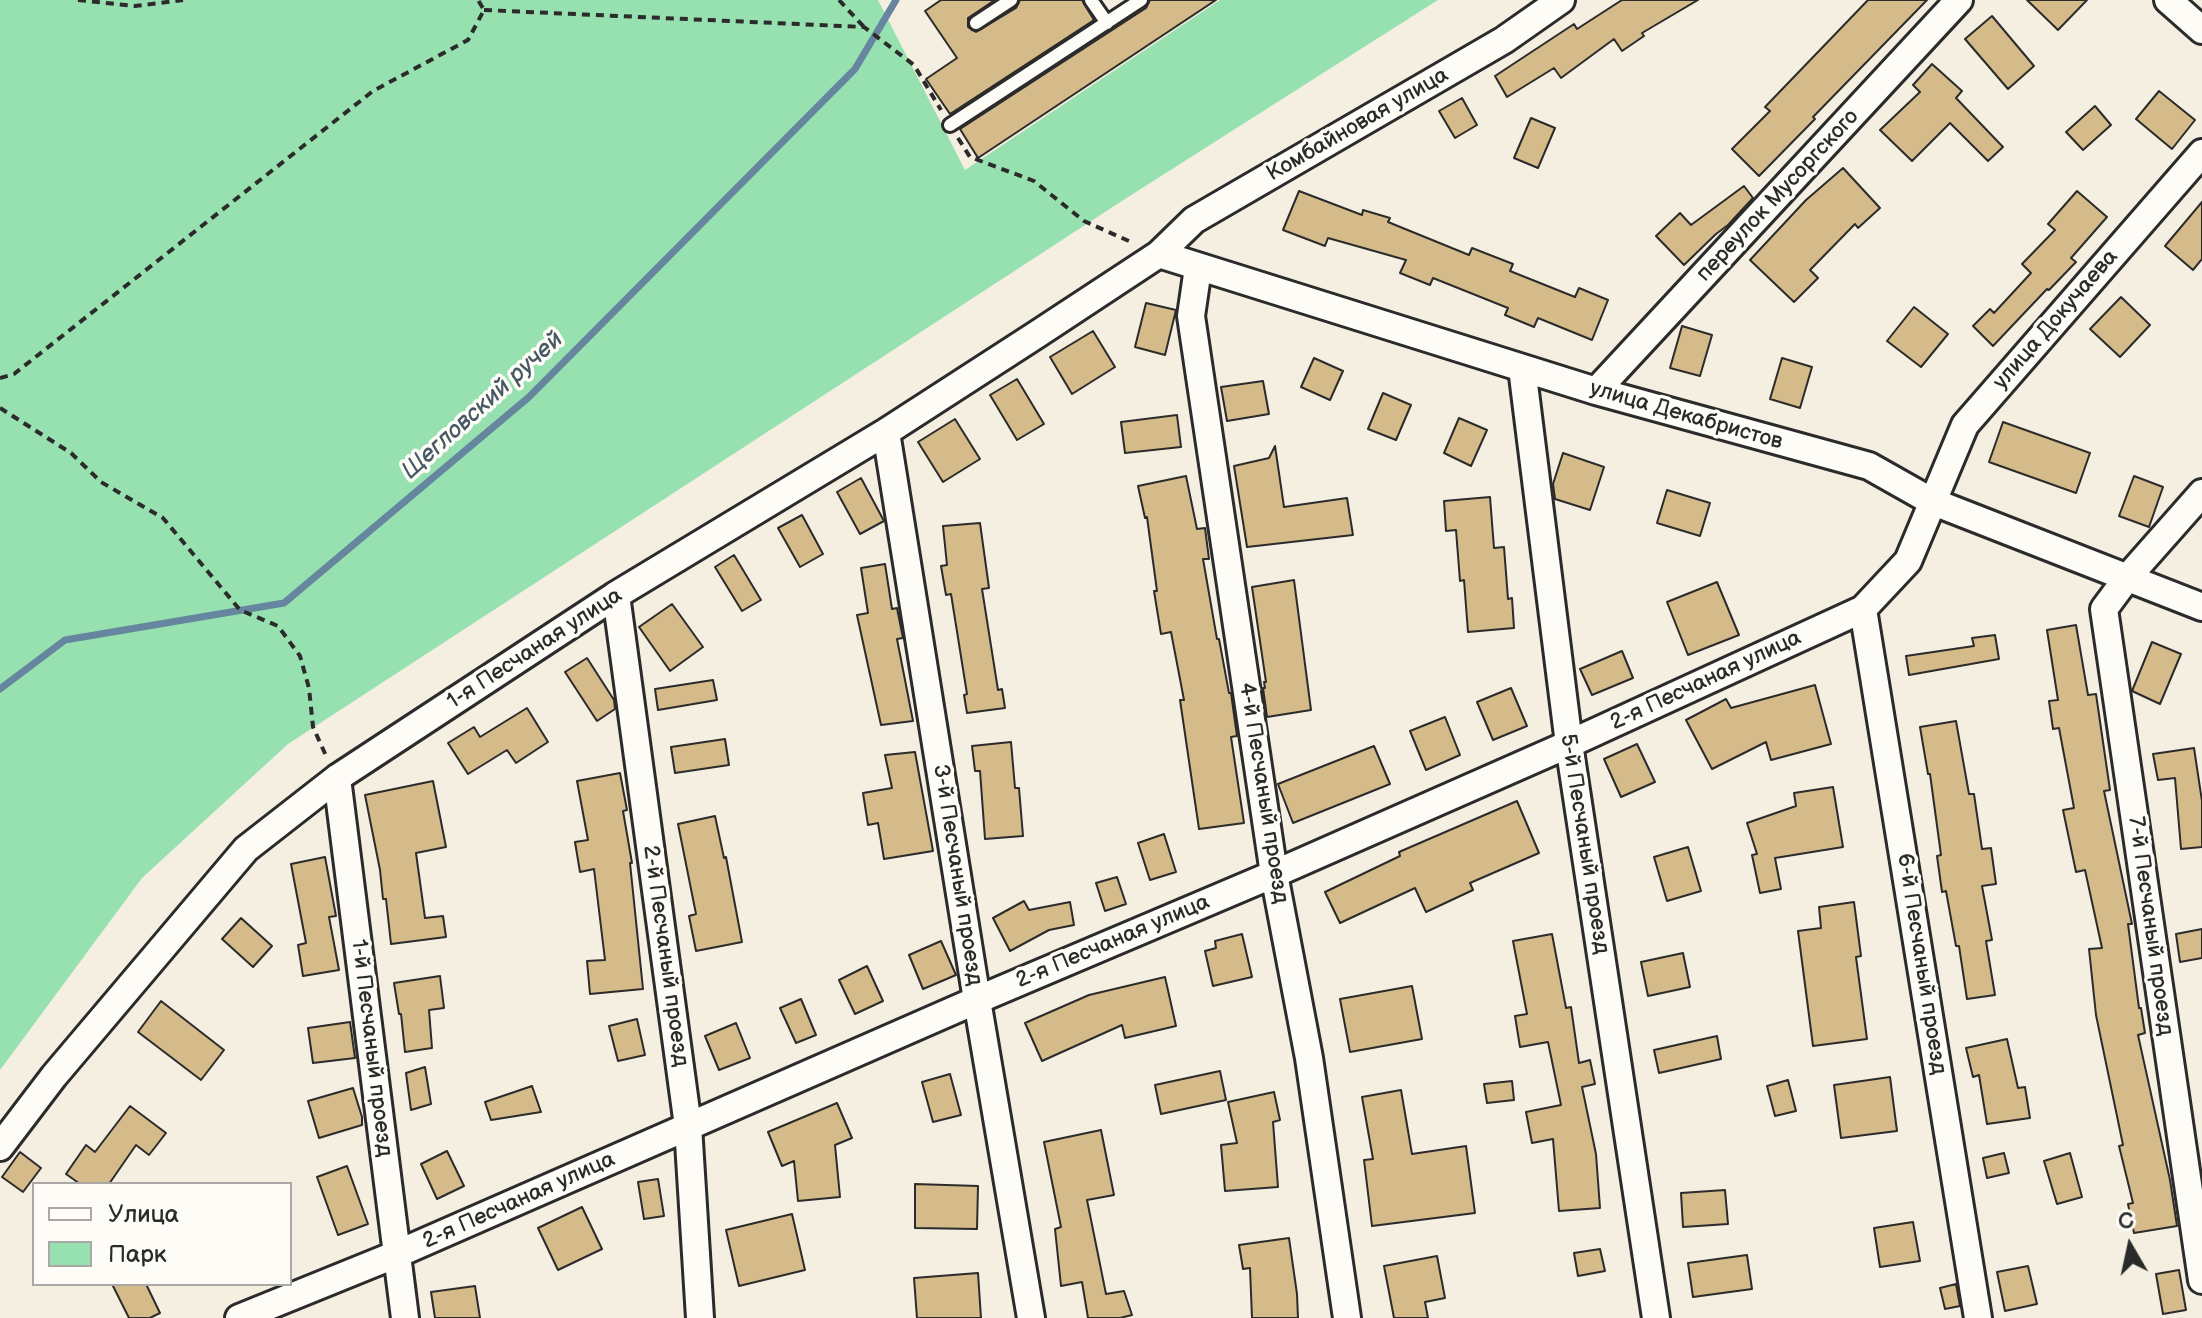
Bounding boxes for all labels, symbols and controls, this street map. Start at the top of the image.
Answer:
street label: Комбайновая улица [1263,62,1453,188]
street label: переулок Мусоргского [1691,104,1865,288]
street label: улица Докучаева [1988,245,2124,395]
water label: Щегловский ручей [396,326,570,486]
street label: улица Декабристов [1587,376,1785,456]
street label: 1-я Песчаная улица [443,583,627,715]
street label: 2-я Песчаная улица [1606,625,1806,737]
street label: 4-й Песчаный проезд [1232,681,1294,905]
street label: 5-й Песчаный проезд [1554,732,1614,956]
street label: 3-й Песчаный проезд [926,763,988,987]
street label: 7-й Песчаный проезд [2122,815,2178,1037]
street label: 2-й Песчаный проезд [636,844,694,1068]
street label: 6-й Песчаный проезд [1890,852,1952,1076]
street label: 2-я Песчаная улица [1012,889,1214,995]
street label: 1-й Песчаный проезд [345,938,397,1158]
street label: 2-я Песчаная улица [419,1147,619,1255]
legend [32,1182,292,1286]
text: Улица [108,1200,179,1229]
north arrow [2090,1206,2170,1286]
text: С [2116,1207,2136,1236]
text: Парк [108,1240,166,1269]

